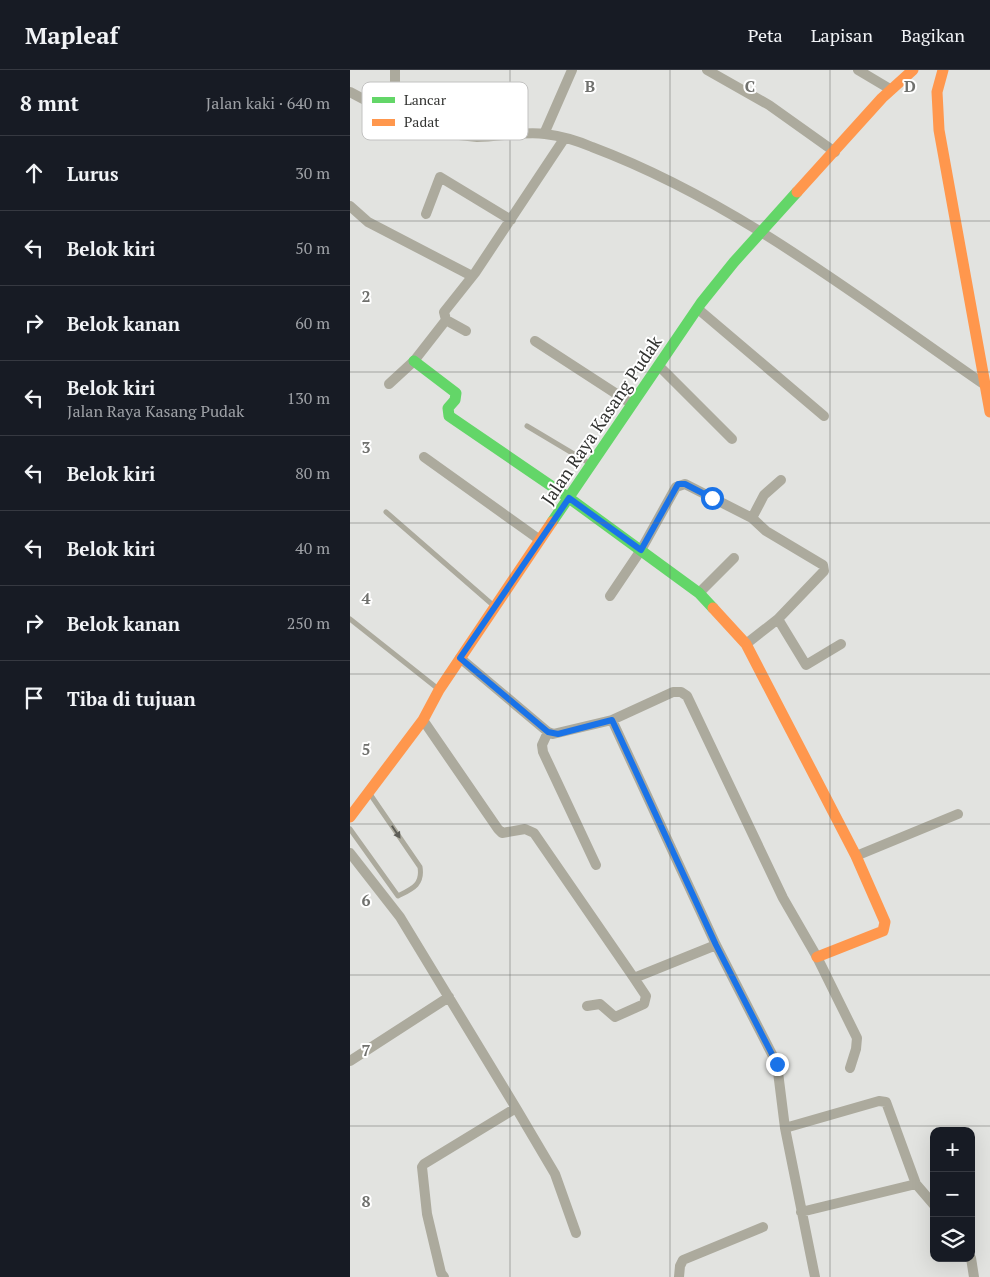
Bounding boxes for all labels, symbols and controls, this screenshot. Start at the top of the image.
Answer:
text: Mapleaf [25,19,118,51]
text: Peta [748,23,783,47]
text: Lapisan [811,23,873,47]
text: Bagikan [901,23,965,47]
text: B [585,75,595,97]
text: C [745,75,755,97]
text: D [904,75,916,97]
legend [362,82,528,140]
text: 8 mnt [20,89,79,117]
text: Lancar [404,90,447,109]
text: Jalan kaki · 640 m [206,92,330,114]
text: Padat [404,112,440,131]
icon: ahead [20,159,48,187]
text: Lurus [67,161,119,186]
text: 30 m [295,162,330,184]
icon: left [20,234,48,262]
text: Belok kiri [67,236,155,261]
text: 50 m [295,237,330,259]
text: 2 [361,285,371,307]
icon: right [20,309,48,337]
text: Belok kanan [67,311,180,336]
text: 60 m [295,312,330,334]
street label: Jalan Raya Kasang Pudak [535,330,667,509]
text: Belok kiri [67,375,155,400]
icon: left [20,384,48,412]
text: 130 m [287,387,330,409]
text: Jalan Raya Kasang Pudak [67,400,244,422]
text: 3 [361,436,371,458]
icon: left [20,459,48,487]
text: Belok kiri [67,461,155,486]
text: 80 m [295,462,330,484]
route start [701,487,724,510]
icon: left [20,534,48,562]
text: Belok kiri [67,536,155,561]
text: 40 m [295,537,330,559]
text: 4 [361,587,371,609]
icon: right [20,609,48,637]
text: Belok kanan [67,611,180,636]
text: 250 m [287,612,330,634]
icon: arrive [20,684,48,712]
text: Tiba di tujuan [67,686,196,711]
text: 5 [361,738,371,760]
one-way arrow [391,825,401,838]
text: 6 [361,889,371,911]
text: 7 [361,1039,371,1061]
route end [766,1053,789,1076]
map controls [930,1127,975,1262]
button: + [930,1127,975,1172]
button: − [930,1172,975,1217]
text: 8 [361,1190,371,1212]
button: layers [930,1217,975,1262]

